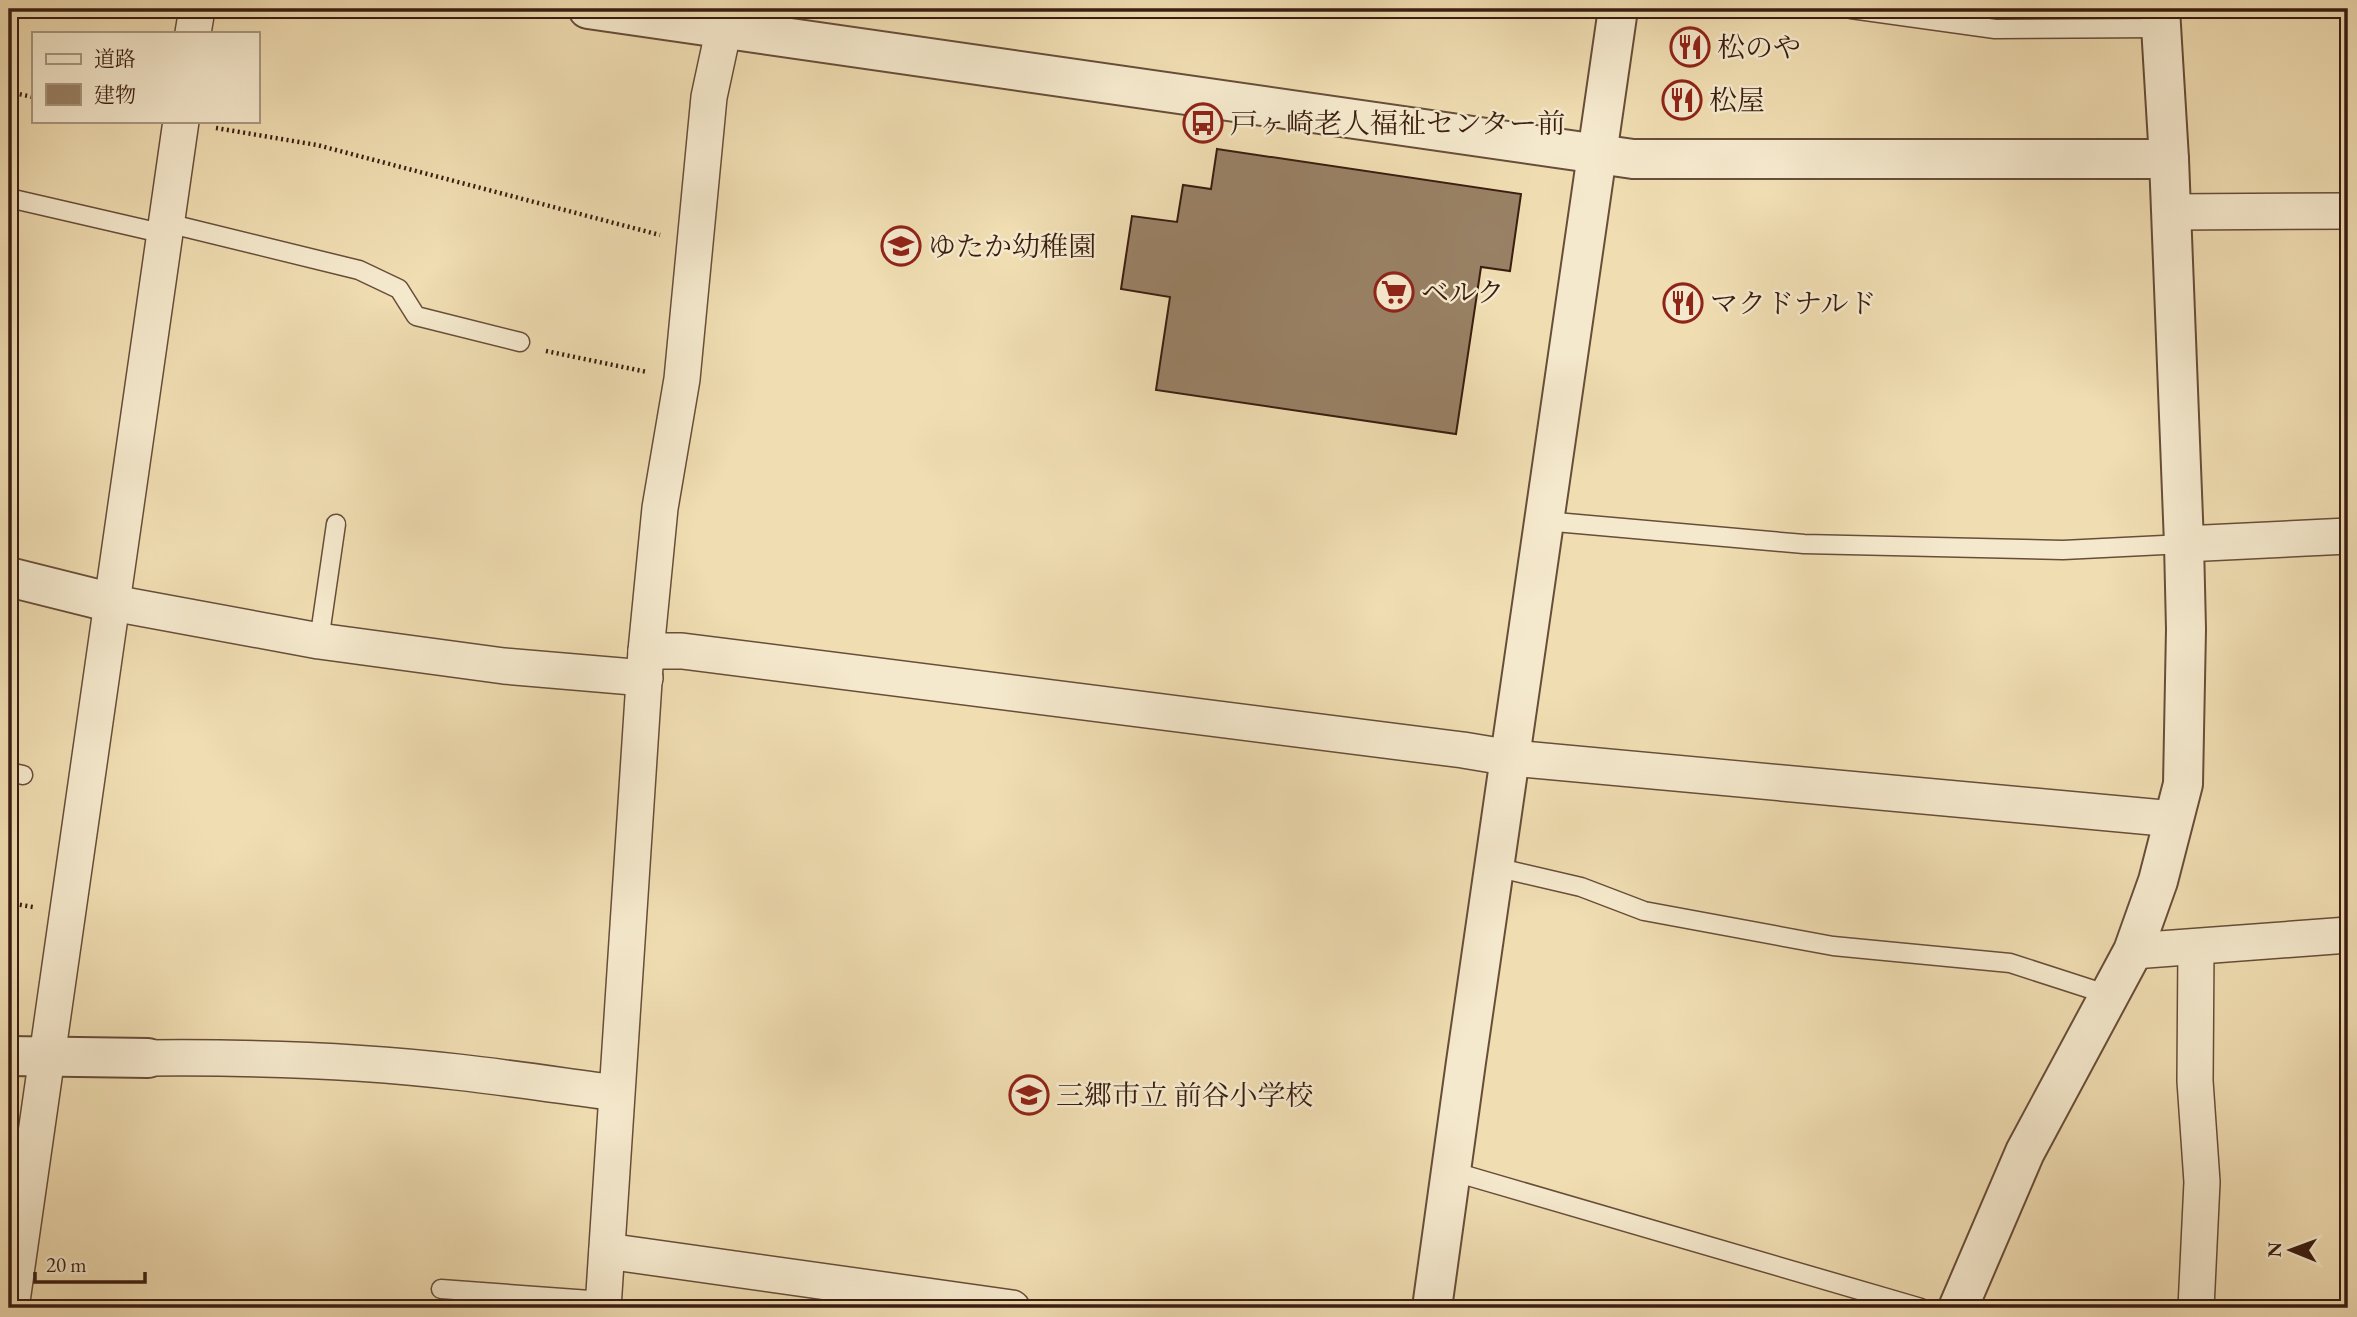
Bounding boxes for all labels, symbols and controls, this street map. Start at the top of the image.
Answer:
restaurant icon: 松のや [1669,26,1711,68]
place label: 松のや [1717,29,1801,65]
legend [32,32,259,122]
text: 道路 [94,45,136,72]
restaurant icon: 松屋 [1661,79,1703,121]
text: 建物 [94,81,136,108]
place label: 松屋 [1709,82,1765,118]
bus stop icon: 戸ヶ崎老人福祉センター前 [1182,102,1224,144]
place label: 戸ヶ崎老人福祉センター前 [1230,105,1565,141]
school or university icon: ゆたか幼稚園 [880,225,922,267]
place label: ゆたか幼稚園 [928,228,1096,264]
supermarket icon: ベルク [1373,271,1415,313]
place label: ベルク [1421,274,1504,310]
restaurant icon: マクドナルド [1662,282,1704,324]
place label: マクドナルド [1710,285,1877,321]
school or university icon: 三郷市立 前谷小学校 [1008,1074,1050,1116]
place label: 三郷市立 前谷小学校 [1056,1077,1314,1113]
north arrow [2256,1216,2326,1286]
scale bar [35,1240,145,1284]
text: N [2262,1241,2287,1258]
text: 20 m [46,1251,87,1278]

